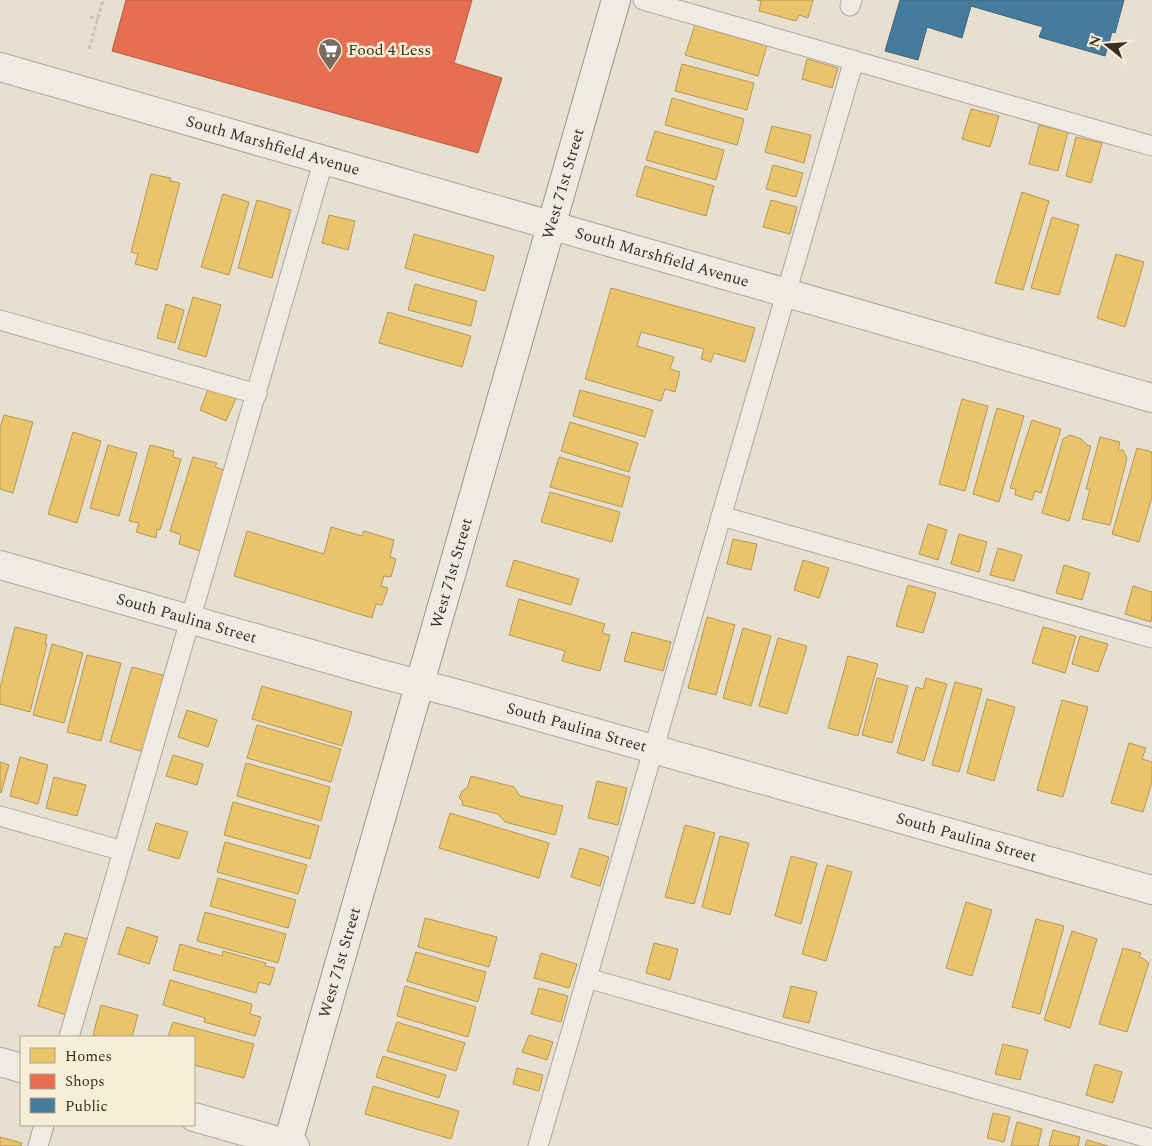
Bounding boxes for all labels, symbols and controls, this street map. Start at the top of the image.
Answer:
north arrow [1082,20,1132,70]
text: N [1083,33,1107,50]
supermarket icon: Food 4 Less [317,37,343,71]
place label: Food 4 Less [348,38,431,62]
street label: South Marshfield Avenue [183,109,363,182]
street label: West 71st Street [536,125,591,242]
street label: South Marshfield Avenue [572,221,752,294]
street label: West 71st Street [424,515,479,631]
street label: South Paulina Street [114,587,260,650]
street label: South Paulina Street [504,696,650,759]
street label: South Paulina Street [893,806,1040,869]
street label: West 71st Street [312,904,367,1021]
legend [20,1036,195,1126]
text: Homes [65,1045,112,1068]
text: Shops [65,1070,105,1093]
text: Public [65,1095,108,1118]

